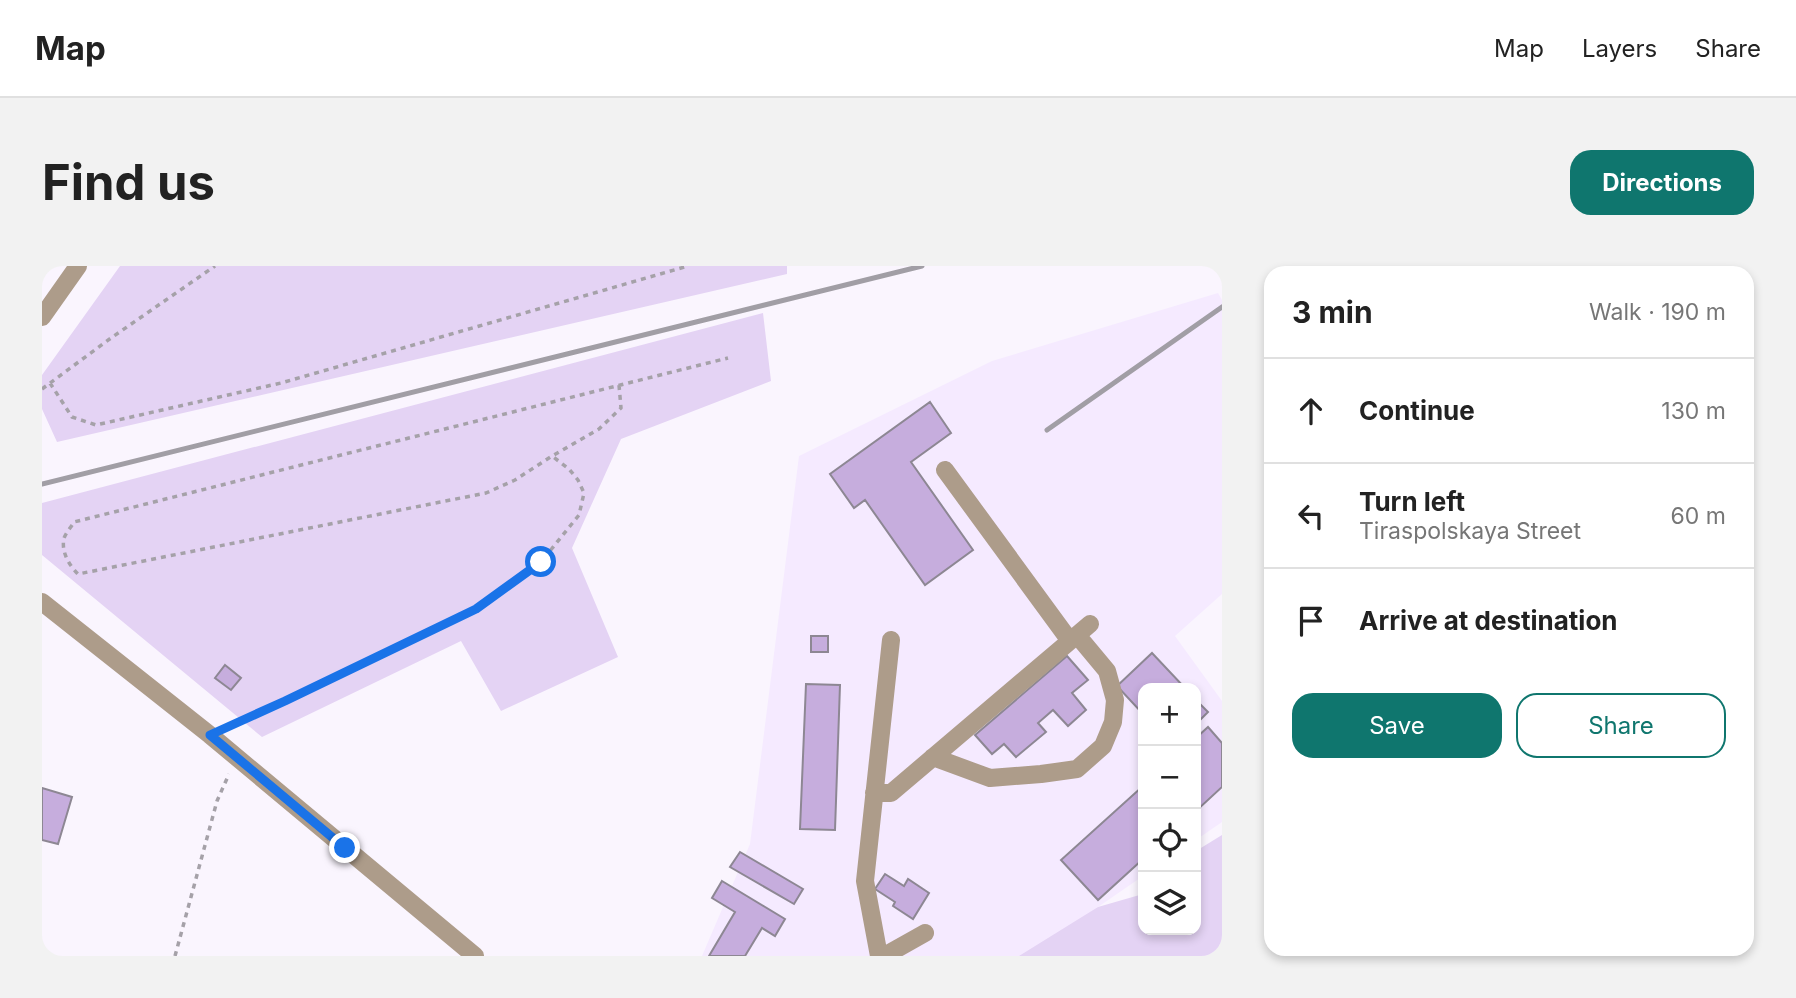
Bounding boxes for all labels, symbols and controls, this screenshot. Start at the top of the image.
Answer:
text: Map [35,28,106,68]
text: Map [1494,34,1544,63]
text: Layers [1582,34,1657,63]
text: Share [1695,34,1761,63]
button: Directions [1570,150,1754,215]
text: Find us [42,153,215,212]
text: 3 min [1292,294,1373,330]
text: Walk · 190 m [1589,298,1726,326]
icon: ahead [1292,392,1330,430]
text: Continue [1359,395,1475,426]
text: 130 m [1661,397,1726,425]
text: Turn left [1359,486,1465,517]
icon: left [1292,497,1330,535]
text: 60 m [1671,502,1726,530]
text: Tiraspolskaya Street [1359,517,1581,545]
route start [525,546,556,577]
icon: arrive [1292,602,1330,640]
text: Arrive at destination [1359,605,1618,636]
map controls [1138,683,1201,935]
button: + [1138,683,1201,746]
button: Save [1292,693,1502,758]
button: Share [1516,693,1726,758]
button: − [1138,746,1201,809]
button: locate [1138,809,1201,872]
route end [329,832,360,863]
button: layers [1138,872,1201,935]

